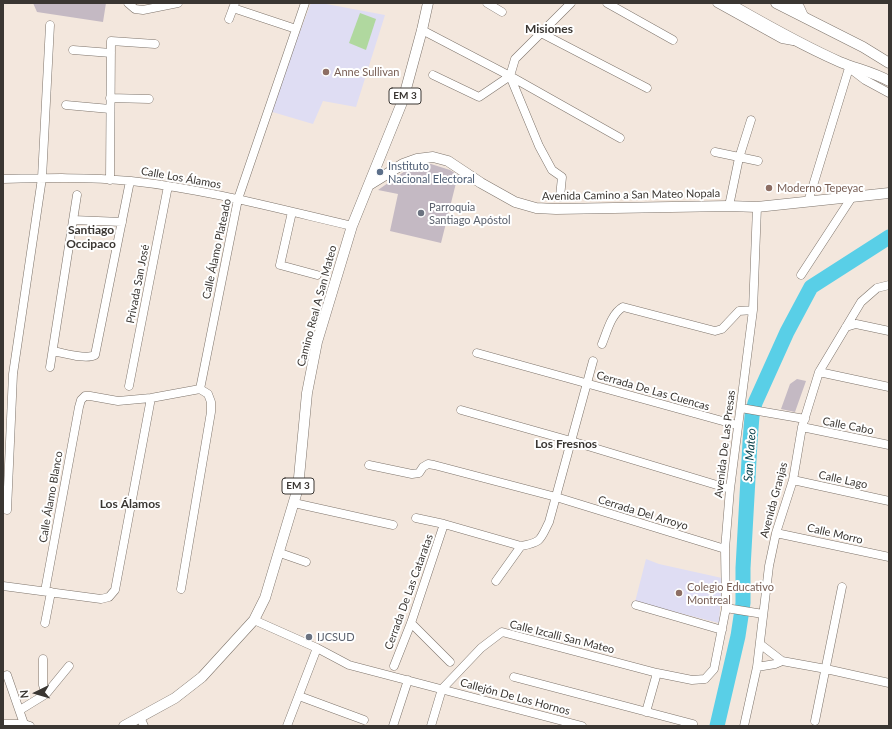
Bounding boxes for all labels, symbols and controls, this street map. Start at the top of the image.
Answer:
district label: Misiones [525,22,573,36]
place label: Anne Sullivan [334,65,399,79]
marker: Anne Sullivan [321,67,331,77]
road number: EM 3 [389,88,421,104]
place label: Instituto Nacional Electoral [388,159,475,185]
street label: Calle Los Álamos [140,164,222,192]
marker: Instituto Nacional Electoral [375,167,385,177]
place label: Moderno Tepeyac [777,181,864,195]
marker: Moderno Tepeyac [764,183,774,193]
street label: Avenida Camino a San Mateo Nopala [542,187,720,203]
street label: Calle Álamo Plateado [200,198,234,300]
place label: Parroquia Santiago Apóstol [429,200,511,226]
marker: Parroquia Santiago Apóstol [416,208,426,218]
district label: Santiago Occipaco [66,223,116,251]
street label: Privada San José [124,243,152,325]
street label: Camino Real A San Mateo [294,244,340,368]
street label: Cerrada De Las Cuencas [595,368,711,414]
street label: Avenida De Las Presas [712,389,738,499]
street label: Calle Cabo [821,415,875,437]
water label: San Mateo [741,428,759,482]
district label: Los Fresnos [535,437,597,451]
street label: Calle Álamo Blanco [36,450,66,544]
street label: Avenida Granjas [758,461,790,539]
street label: Calle Lago [817,468,869,492]
road number: EM 3 [282,478,314,494]
street label: Cerrada Del Arroyo [596,493,690,533]
district label: Los Álamos [100,497,160,511]
street label: Calle Morro [806,521,864,547]
street label: Cerrada De Las Cataratas [382,532,436,652]
place label: Colegio Educativo Montreal [687,580,774,606]
marker: Colegio Educativo Montreal [674,588,684,598]
street label: Calle Izcalli San Mateo [508,618,616,656]
place label: IJCSUD [317,630,354,644]
marker: IJCSUD [304,632,314,642]
north arrow [16,673,56,713]
street label: Callejón De Los Hornos [459,676,571,718]
text: N [17,689,30,699]

